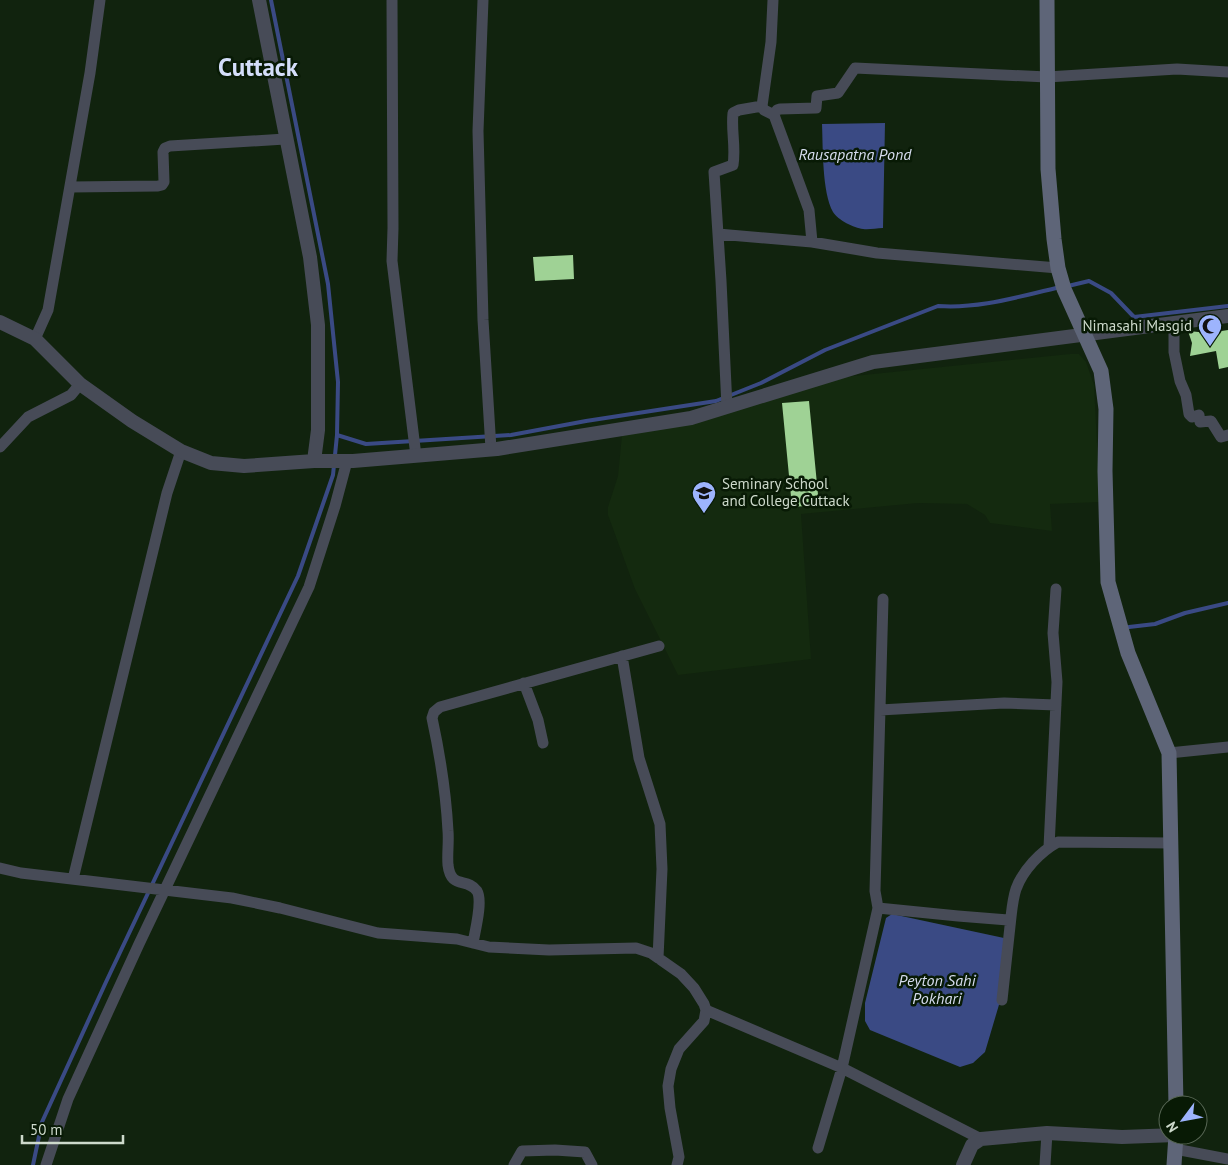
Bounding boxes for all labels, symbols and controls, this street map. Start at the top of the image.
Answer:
district label: Cuttack [218,51,299,83]
water label: Rausapatna Pond [799,144,912,164]
mosque icon: Nimasahi Masgid [1197,313,1223,347]
place label: Nimasahi Masgid [1083,316,1192,335]
place label: Seminary School and College Cuttack [722,474,850,510]
school or university icon: Seminary School and College Cuttack [691,480,717,514]
water label: Peyton Sahi Pokhari [898,970,976,1008]
north arrow [1158,1095,1208,1145]
scale bar [22,1112,124,1144]
text: N [1162,1118,1182,1136]
text: 50 m [30,1120,63,1139]

